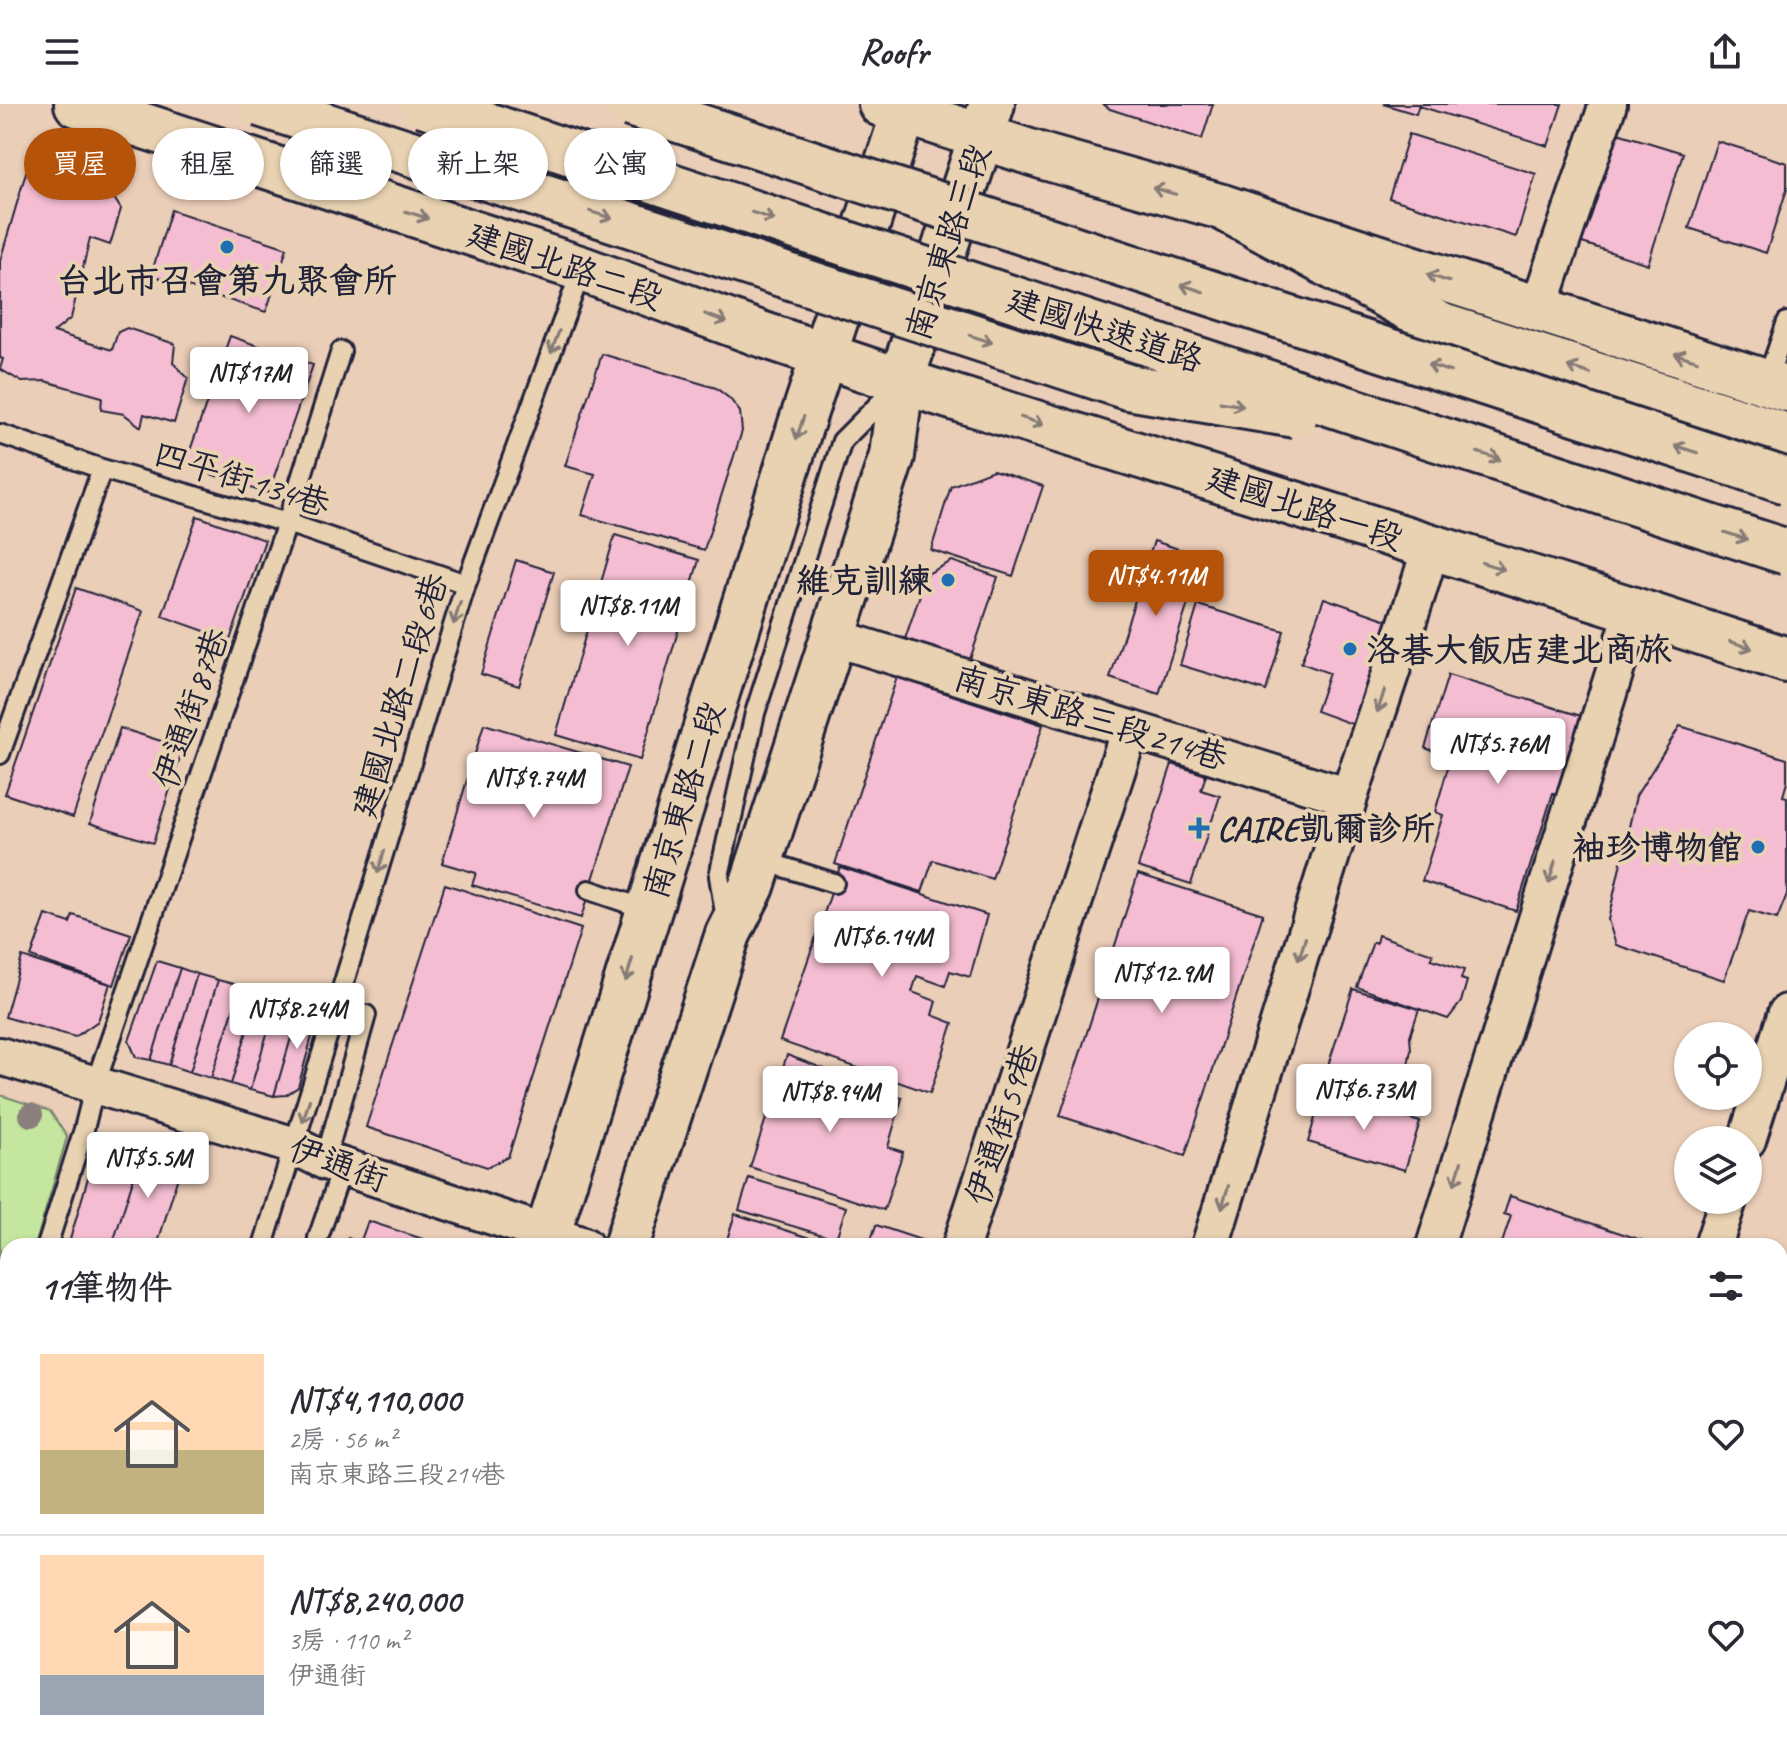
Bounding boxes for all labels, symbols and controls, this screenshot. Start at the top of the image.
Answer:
text: Roofr [859,29,928,75]
icon: menu [40,30,84,74]
icon: share [1703,30,1747,74]
chip: 買屋 [24,128,136,200]
chip: 租屋 [152,128,264,200]
chip: 篩選 [280,128,392,200]
chip: 新上架 [408,128,548,200]
chip: 公寓 [564,128,676,200]
street label: 南京東路三段 [896,139,999,346]
one-way arrow [1152,182,1177,197]
one-way arrow [587,208,613,223]
one-way arrow [405,209,430,224]
one-way arrow [750,210,775,225]
street label: 建國北路二段 [461,212,668,319]
marker: 台北市召會第九聚會所 [218,238,236,256]
place label: 台北市召會第九聚會所 [57,259,397,302]
one-way arrow [1426,269,1451,284]
street label: 建國快速道路 [1001,278,1208,381]
one-way arrow [1179,280,1205,295]
one-way arrow [703,312,728,326]
one-way arrow [547,330,561,354]
one-way arrow [968,333,993,347]
pin: NT$17M [184,347,314,415]
one-way arrow [1674,349,1699,364]
text: NT$17M [208,356,290,389]
one-way arrow [1427,360,1452,375]
one-way arrow [1567,361,1592,376]
one-way arrow [1219,397,1244,412]
one-way arrow [1019,414,1044,429]
one-way arrow [791,416,806,441]
street label: 四平街134巷 [149,431,335,526]
one-way arrow [1674,440,1699,455]
one-way arrow [1476,449,1501,464]
street label: 建國北路一段 [1201,456,1408,559]
one-way arrow [1723,530,1748,544]
pin: NT$4.11M [1073,550,1239,618]
place label: 維克訓練 [796,559,932,602]
text: NT$4.11M [1107,559,1205,592]
one-way arrow [1480,559,1506,574]
street label: 建國北路二段6巷 [342,568,457,823]
marker: 維克訓練 [939,571,957,589]
pin: NT$8.11M [545,580,711,648]
text: NT$8.11M [579,589,677,622]
one-way arrow [449,600,464,626]
street label: 伊通街87巷 [143,622,238,794]
place label: 洛碁大飯店建北商旅 [1366,628,1672,671]
one-way arrow [1728,639,1753,653]
marker: 洛碁大飯店建北商旅 [1341,640,1359,658]
street label: 南京東路三段214巷 [949,655,1233,780]
one-way arrow [1373,688,1388,713]
street label: 南京東路二段 [633,696,734,904]
pin: NT$5.76M [1415,718,1581,786]
text: NT$5.76M [1449,727,1547,760]
pin: NT$9.74M [451,752,617,820]
text: NT$9.74M [485,761,583,794]
place label: CAIRE凱爾診所 [1217,807,1435,850]
marker: CAIRE凱爾診所 [1188,817,1210,839]
place label: 袖珍博物館 [1572,826,1742,869]
marker: 袖珍博物館 [1749,838,1767,856]
one-way arrow [373,848,388,874]
one-way arrow [1544,859,1559,884]
pin: NT$6.14M [799,911,965,979]
text: NT$6.14M [832,920,932,953]
one-way arrow [1294,936,1309,961]
pin: NT$12.9M [1079,947,1245,1015]
text: NT$12.9M [1113,956,1211,989]
one-way arrow [621,958,636,983]
pin: NT$8.24M [214,983,380,1051]
text: NT$8.24M [248,992,346,1025]
map controls [1674,1022,1762,1214]
button: locate [1674,1022,1762,1110]
street label: 伊通街59巷 [955,1038,1048,1210]
pin: NT$6.73M [1281,1064,1447,1132]
pin: NT$8.94M [747,1066,913,1134]
text: NT$6.73M [1314,1073,1414,1106]
text: NT$8.94M [781,1075,879,1108]
one-way arrow [298,1097,313,1123]
street label: 伊通街 [284,1126,394,1201]
button: layers [1674,1126,1762,1214]
pin: NT$5.5M [74,1132,222,1200]
text: NT$5.5M [105,1141,191,1174]
one-way arrow [1450,1160,1465,1186]
one-way arrow [1217,1184,1231,1209]
icon: filters [1704,1264,1748,1308]
text: 11筆物件 [40,1266,173,1309]
text: NT$4,110,000 [288,1378,460,1421]
icon: home [104,1386,200,1482]
icon: heart [1704,1412,1748,1456]
text: 2房 · 56 m² [288,1423,396,1456]
text: 南京東路三段214巷 [288,1458,505,1491]
text: NT$8,240,000 [288,1579,460,1622]
icon: home [104,1587,200,1683]
icon: heart [1704,1613,1748,1657]
text: 3房 · 110 m² [288,1624,407,1657]
text: 伊通街 [288,1659,366,1692]

